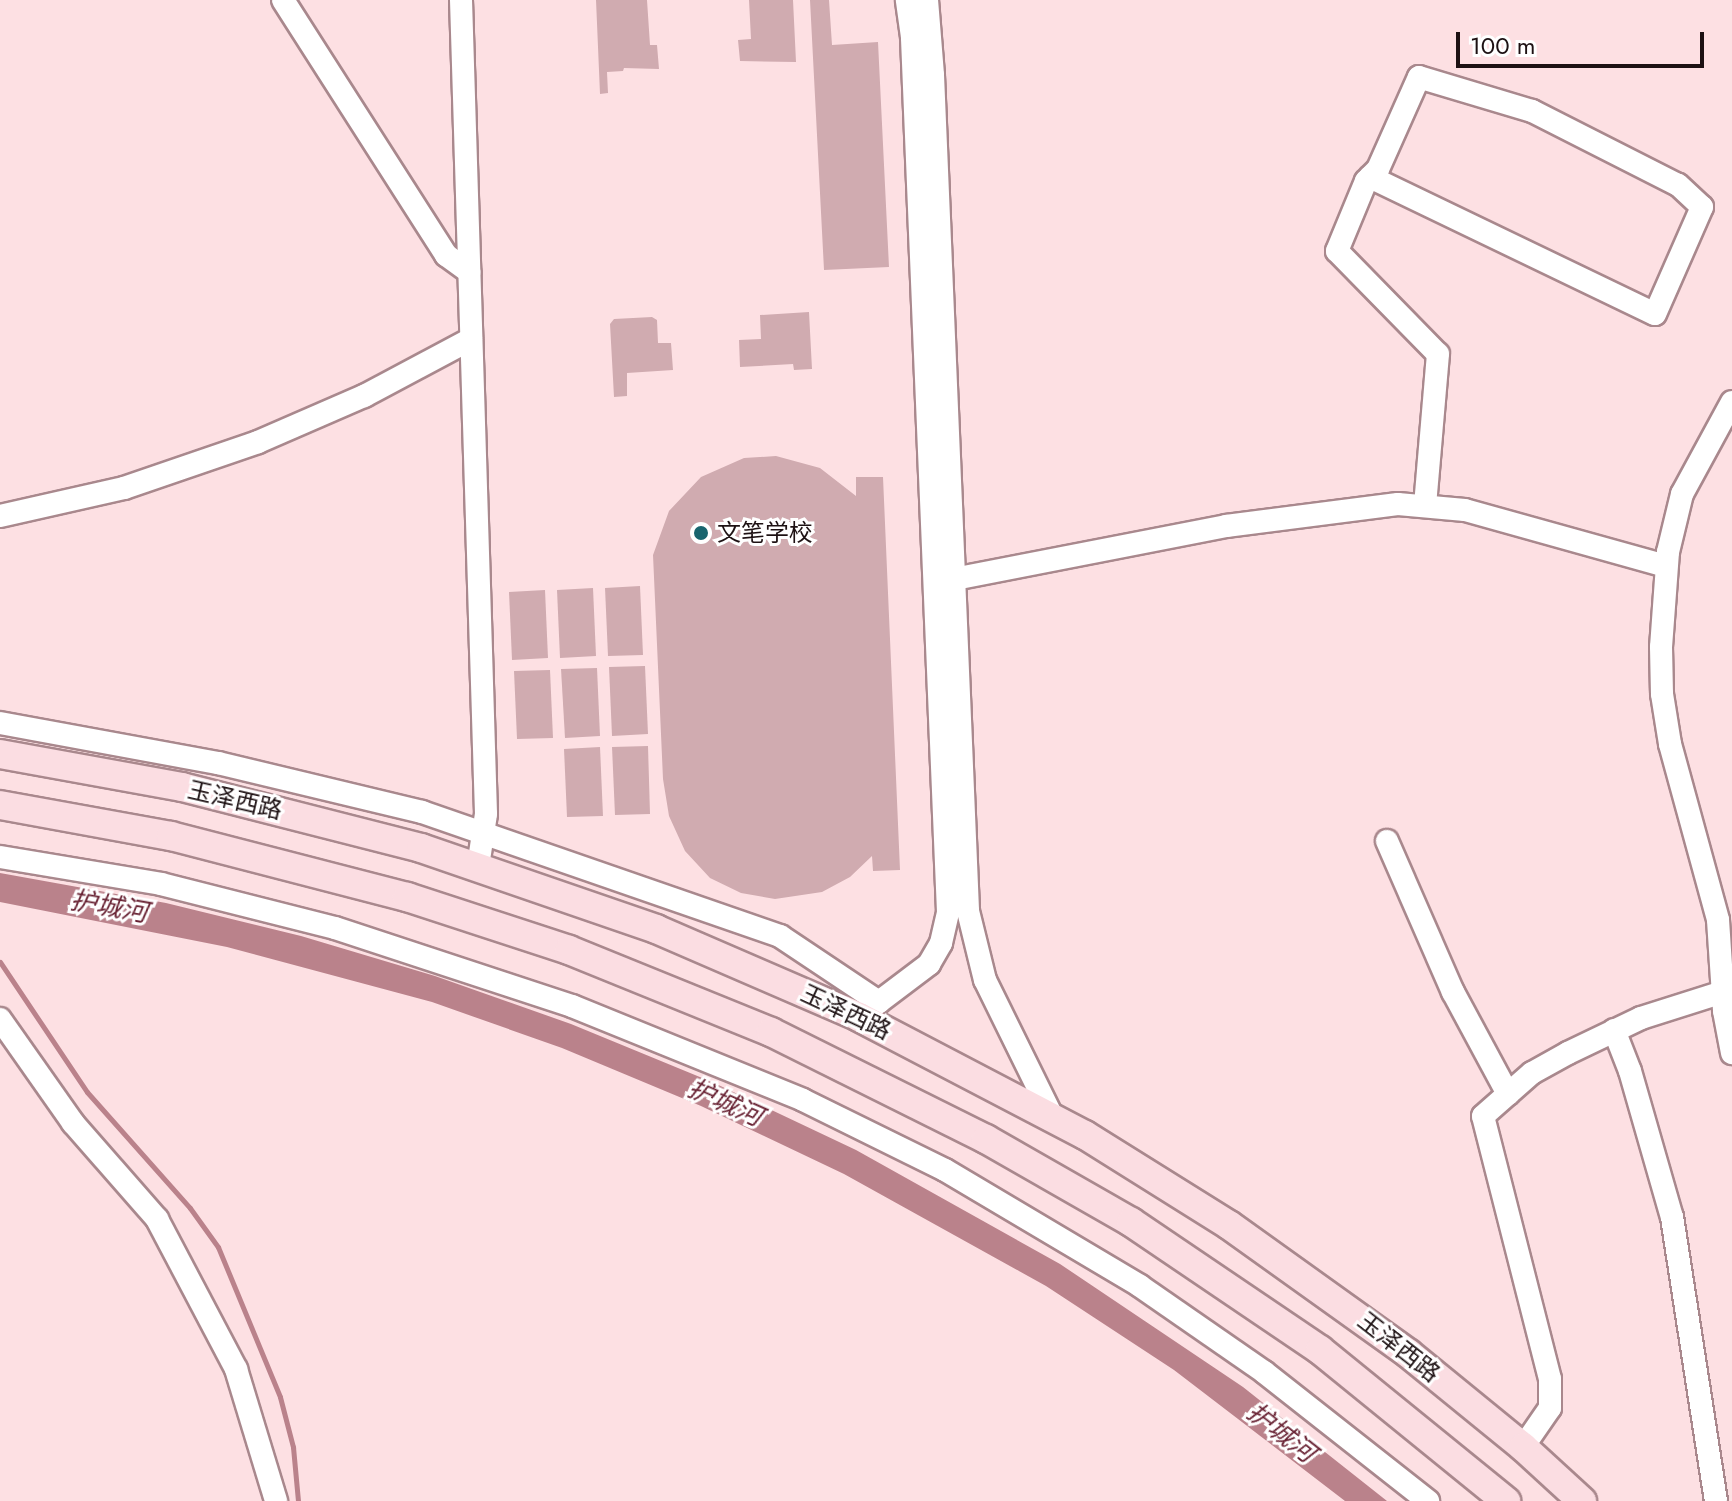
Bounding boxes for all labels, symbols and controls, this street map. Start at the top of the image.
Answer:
scale bar [1460,16,1708,66]
text: 100 m [1470,28,1536,63]
place label: 文笔学校 [717,519,813,547]
marker: 文笔学校 [692,524,710,542]
street label: 玉泽西路 [185,775,285,825]
water label: 护城河 [68,885,150,929]
street label: 玉泽西路 [796,979,896,1045]
water label: 护城河 [683,1073,767,1133]
street label: 玉泽西路 [1352,1306,1446,1388]
water label: 护城河 [1241,1397,1321,1469]

